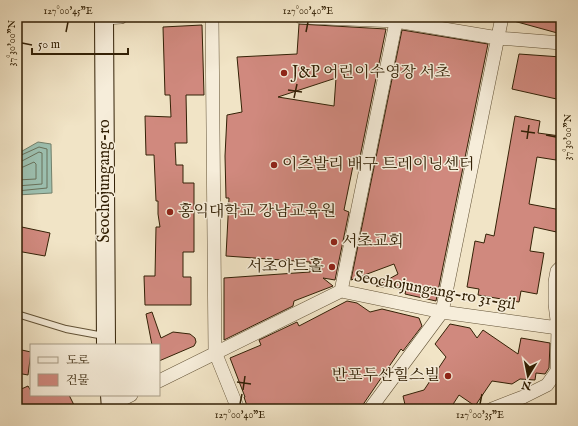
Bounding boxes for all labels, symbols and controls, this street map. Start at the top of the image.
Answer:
text: 127°00'45"E [43,5,93,18]
text: 127°00'40"E [283,5,333,18]
text: 37°30'00"N [6,19,19,66]
scale bar [32,30,128,56]
text: 50 m [38,37,60,52]
place label: J&P 어린이수영장 서초 [290,63,450,83]
marker: J&P 어린이수영장 서초 [279,68,289,78]
text: 37°30'00"N [562,113,575,160]
street label: Seochojungang-ro [95,119,115,243]
place label: 이츠발리 배구 트레이닝센터 [282,155,474,175]
marker: 이츠발리 배구 트레이닝센터 [269,160,279,170]
place label: 홍익대학교 강남교육원 [178,202,336,222]
marker: 홍익대학교 강남교육원 [165,207,175,217]
place label: 서초교회 [342,232,404,252]
marker: 서초교회 [329,237,339,247]
place label: 서초아트홀 [247,257,324,277]
marker: 서초아트홀 [327,262,337,272]
street label: Seochojungang-ro 31-gil [353,267,518,315]
legend [30,344,160,396]
text: 도로 [66,353,90,368]
north arrow [508,356,548,396]
place label: 반포두산힐스빌 [332,366,440,386]
marker: 반포두산힐스빌 [443,371,453,381]
text: 건물 [66,373,90,388]
text: N [520,377,533,393]
text: 127°00'40"E [215,409,265,422]
text: 127°00'35"E [456,409,504,422]

